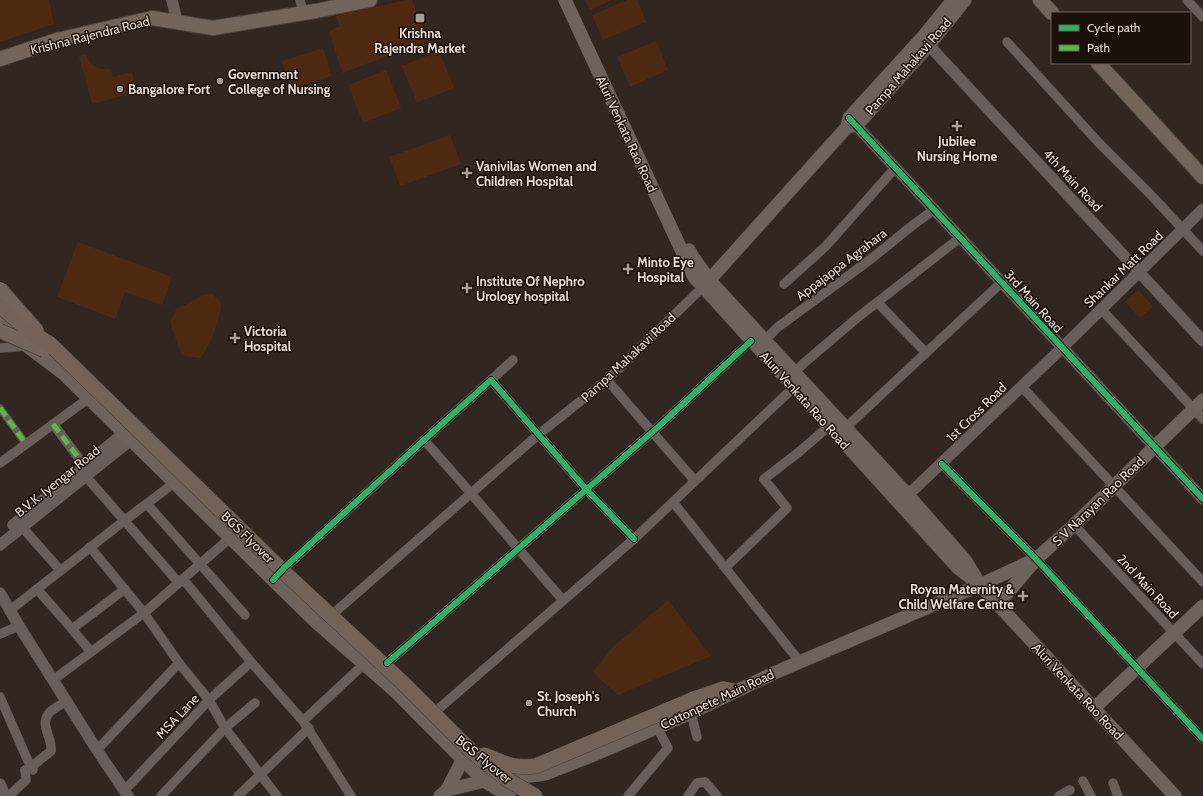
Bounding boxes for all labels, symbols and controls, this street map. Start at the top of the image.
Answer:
street label: Krishna Rajendra Road [29,12,152,59]
marker: Krishna Rajendra Market [414,12,426,24]
legend [1051,12,1191,64]
street label: Pampa Mahakavi Road [861,14,955,118]
text: Cycle path [1087,20,1140,35]
place label: Krishna Rajendra Market [374,25,466,56]
text: Path [1087,40,1110,55]
place label: Government College of Nursing [228,66,331,97]
street label: Aluri Venkata Rao Road [593,73,661,195]
marker: Government College of Nursing [215,76,225,86]
place label: Bangalore Fort [128,81,210,97]
marker: Bangalore Fort [115,84,125,94]
marker: Jubilee Nursing Home [951,120,963,132]
place label: Jubilee Nursing Home [917,133,998,164]
street label: 4th Main Road [1040,145,1106,215]
place label: Vanivilas Women and Children Hospital [476,158,597,189]
marker: Vanivilas Women and Children Hospital [461,167,473,179]
street label: Appajappa Agrahara [792,224,891,304]
street label: Shankar Matt Road [1080,227,1166,311]
place label: Minto Eye Hospital [637,254,694,285]
marker: Minto Eye Hospital [622,263,634,275]
street label: 3rd Main Road [1002,266,1066,336]
place label: Institute Of Nephro Urology hospital [476,273,585,304]
marker: Institute Of Nephro Urology hospital [461,282,473,294]
street label: Pampa Mahakavi Road [577,309,679,405]
place label: Victoria Hospital [244,323,292,354]
marker: Victoria Hospital [229,332,241,344]
street label: Aluri Venkata Rao Road [757,348,853,452]
street label: 1st Cross Road [942,379,1010,445]
street label: B.V.K. Iyengar Road [11,442,103,520]
street label: S V Narayan Rao Road [1049,453,1147,549]
street label: BGS Flyover [218,508,278,567]
street label: 2nd Main Road [1114,551,1182,621]
place label: Royan Maternity & Child Welfare Centre [898,581,1015,612]
marker: Royan Maternity & Child Welfare Centre [1017,590,1029,602]
street label: Aluri Venkata Rao Road [1029,639,1127,743]
street label: Cottonpete Main Road [658,666,776,732]
place label: St. Joseph's Church [537,688,600,719]
street label: MSA Lane [152,690,202,742]
marker: St. Joseph's Church [524,698,534,708]
street label: BGS Flyover [453,732,516,787]

